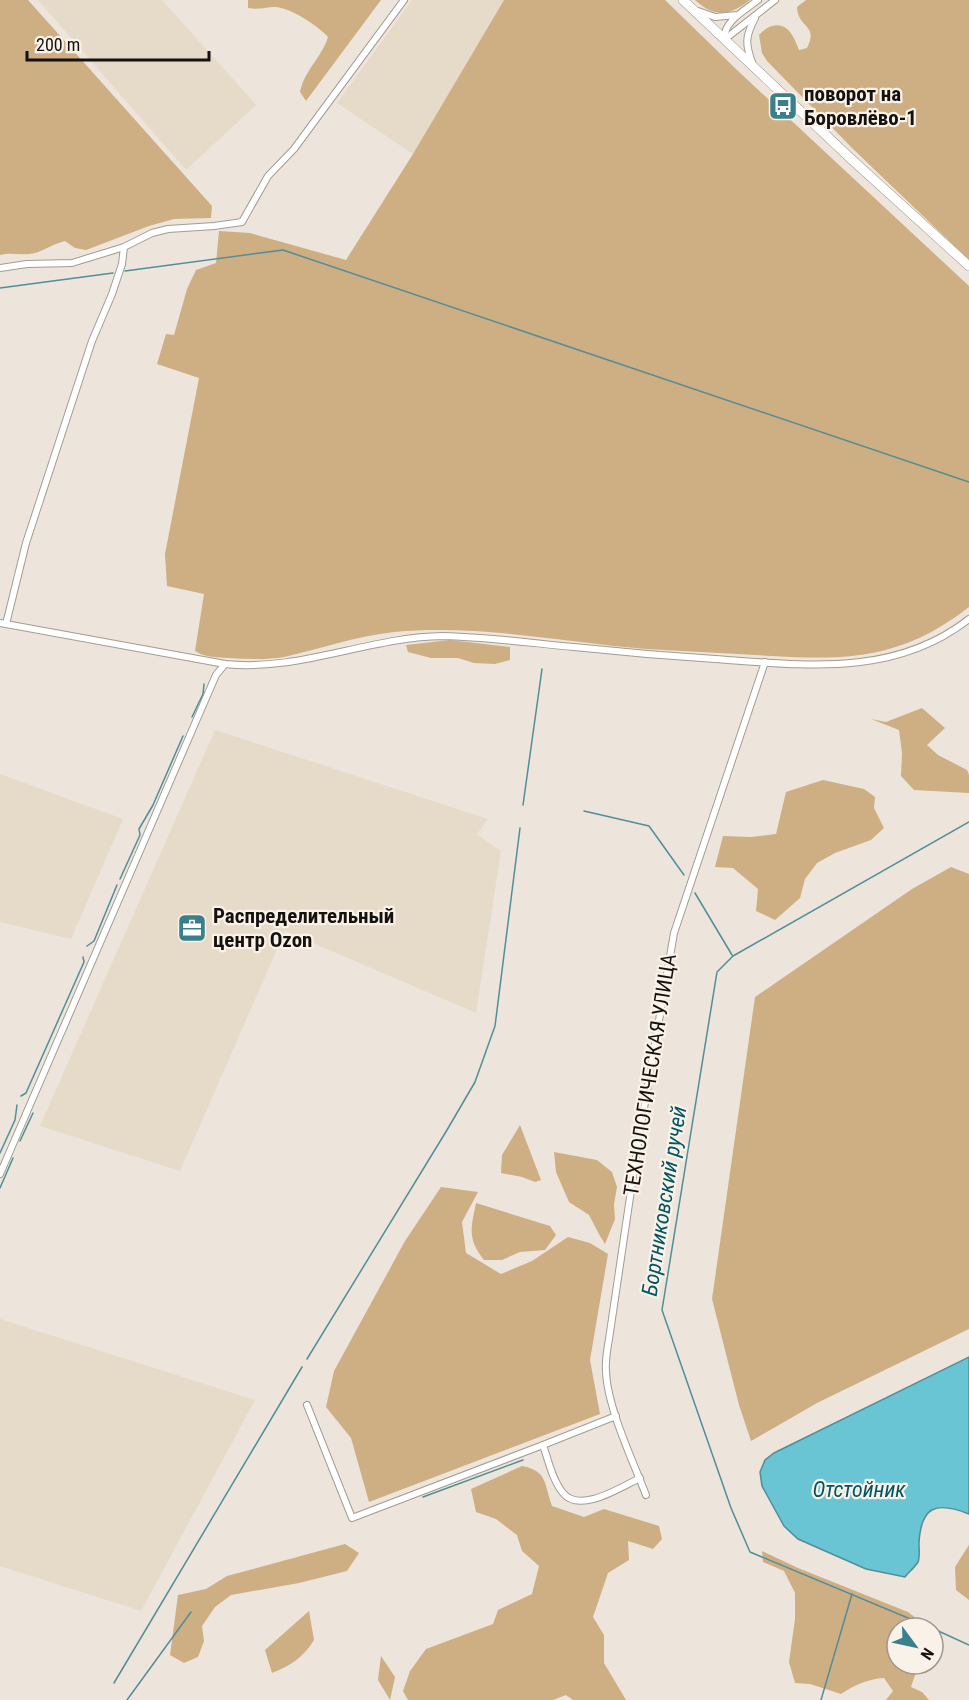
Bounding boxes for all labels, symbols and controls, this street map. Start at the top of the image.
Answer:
scale bar [27,24,208,62]
text: 200 m [36,34,80,55]
place label: поворот на Боровлёво-1 [804,82,917,130]
bus stop icon: поворот на Боровлёво-1 [767,90,799,122]
place label: Распределительный центр Ozon [213,904,394,952]
office icon: Распределительный центр Ozon [176,912,208,944]
street label: ТЕХНОЛОГИЧЕСКАЯ УЛИЦА [619,952,681,1198]
water label: Бортниковский ручей [637,1104,691,1298]
water label: Отстойник [812,1477,906,1502]
north arrow [885,1616,945,1676]
text: N [917,1645,938,1663]

